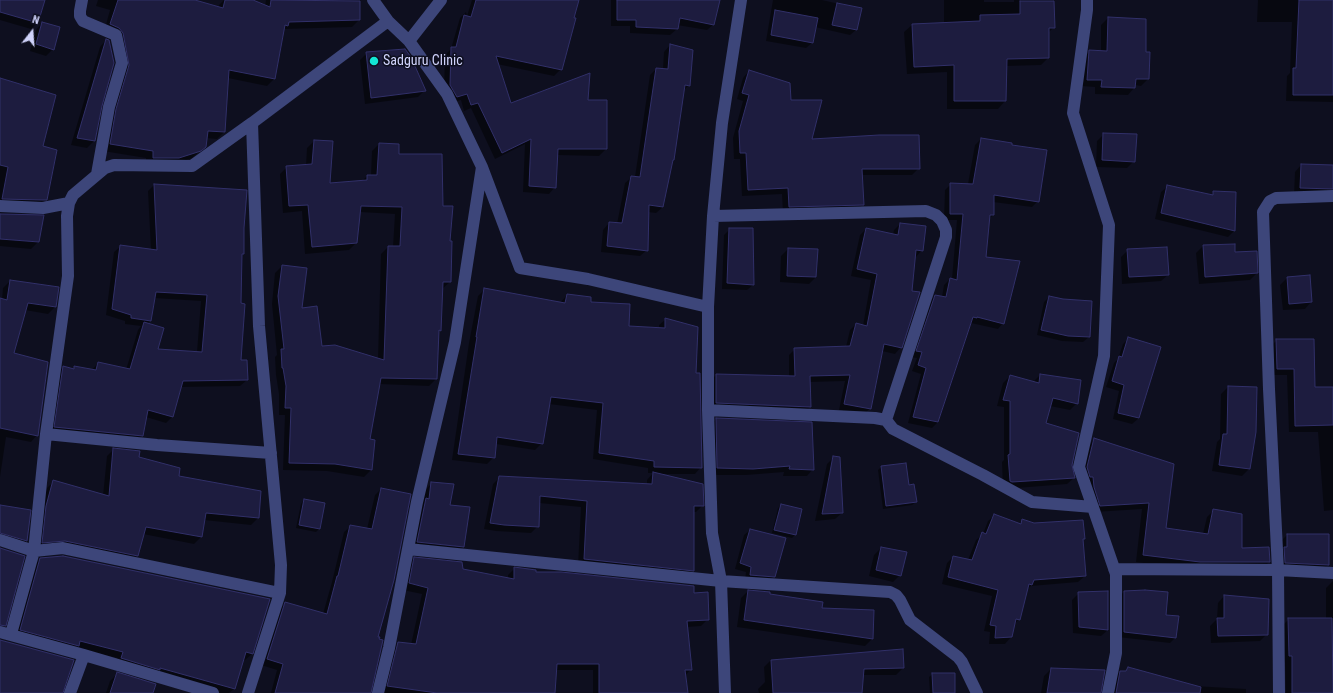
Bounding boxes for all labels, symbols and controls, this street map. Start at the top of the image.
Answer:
north arrow [12,12,52,52]
text: N [31,13,41,27]
place label: Sadguru Clinic [383,53,463,69]
marker: Sadguru Clinic [368,55,380,67]

